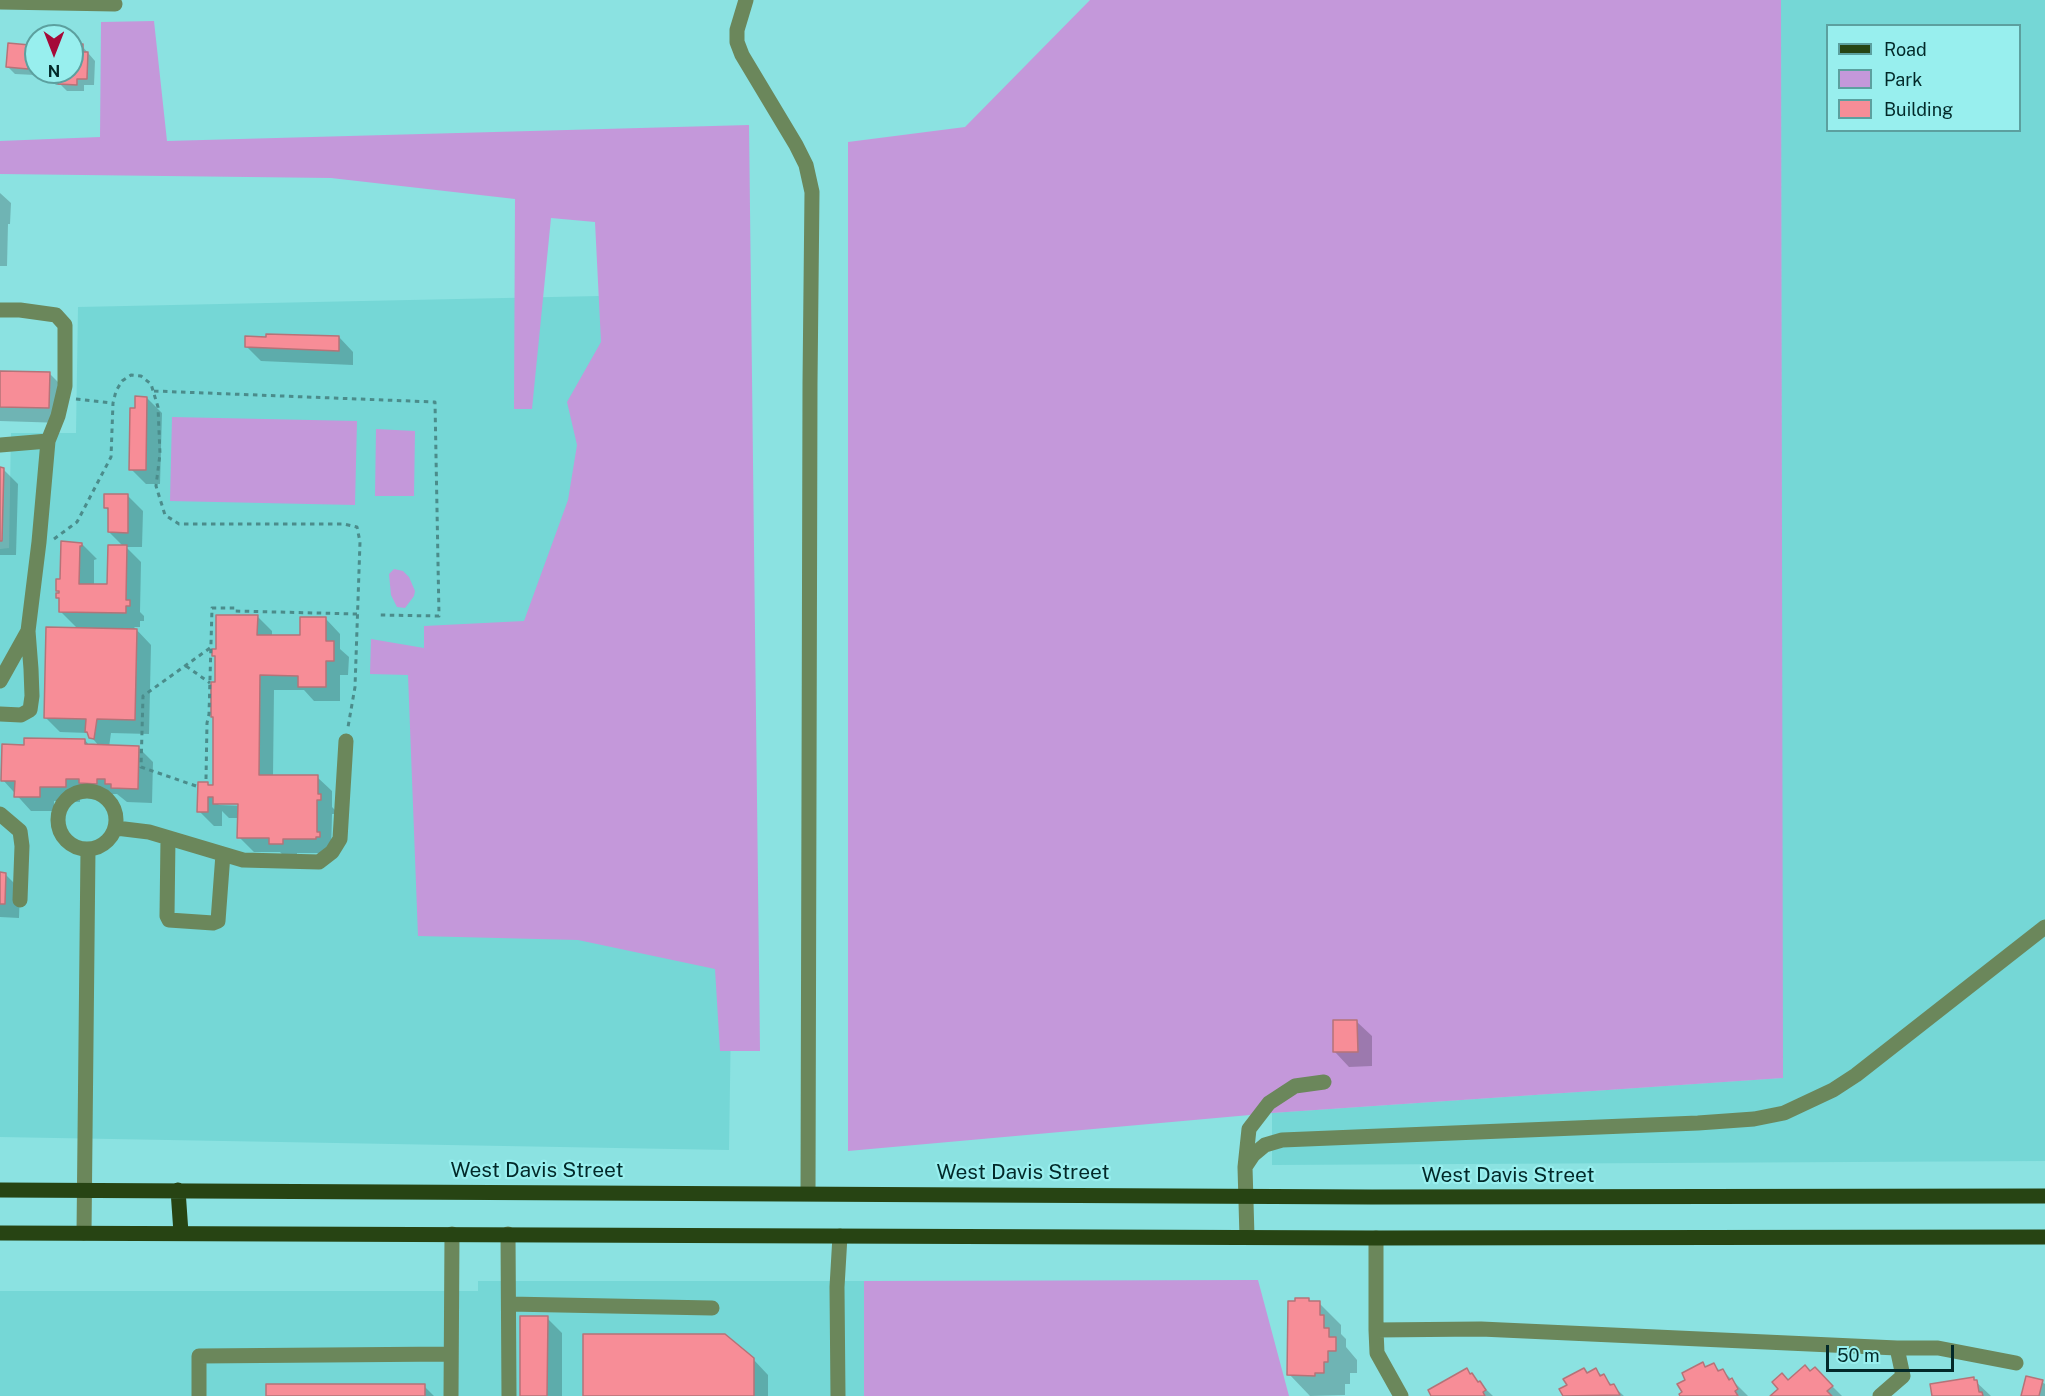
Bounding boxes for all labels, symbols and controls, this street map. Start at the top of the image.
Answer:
north arrow [24,24,84,84]
legend [1826,24,2021,132]
text: Road [1884,39,1927,60]
text: N [48,61,60,80]
text: Park [1884,69,1922,90]
text: Building [1884,99,1953,120]
street label: West Davis Street [450,1158,624,1184]
street label: West Davis Street [936,1160,1110,1186]
street label: West Davis Street [1421,1163,1595,1189]
scale bar [1829,1333,1956,1371]
text: 50 m [1837,1345,1880,1366]

